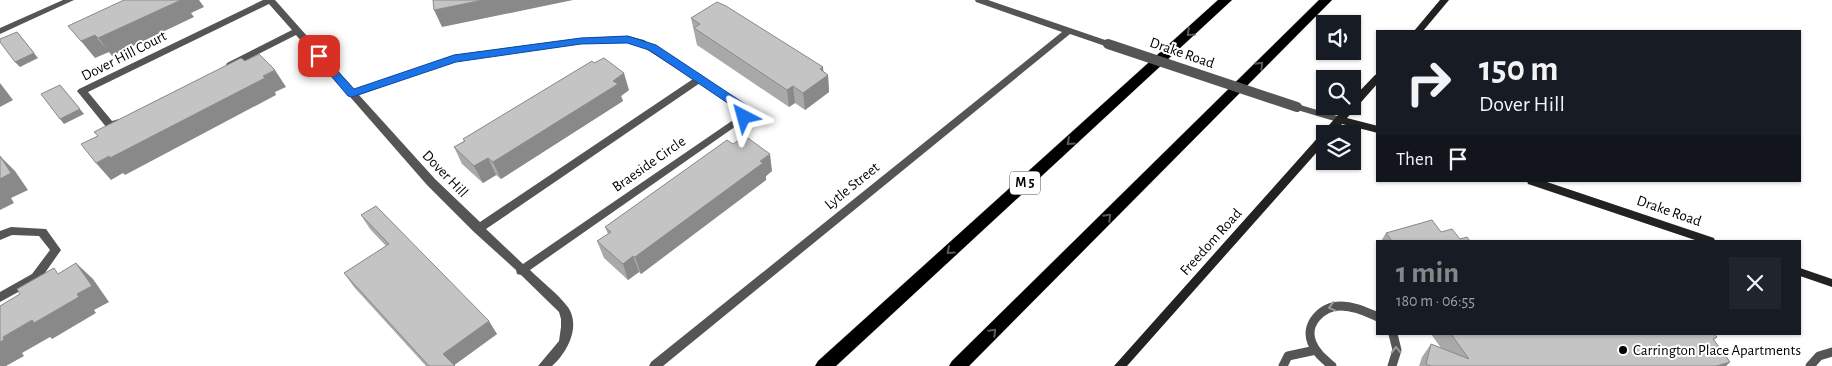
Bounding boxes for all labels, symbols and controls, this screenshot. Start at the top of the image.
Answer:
map controls [1316,15,1361,170]
button: sound [1316,15,1361,60]
one-way arrow [1187,27,1196,36]
street label: Dover Hill Court [79,28,169,84]
pin [298,35,340,77]
street label: Drake Road [1148,35,1216,71]
icon: arrive [305,42,333,70]
icon: right [1396,50,1461,115]
text: 150 m [1479,52,1559,87]
one-way arrow [1255,62,1264,71]
button: search [1316,70,1361,115]
position arrow [717,90,769,142]
text: Dover Hill [1479,93,1565,115]
button: layers [1316,125,1361,170]
street label: Braeside Circle [610,133,688,195]
one-way arrow [1066,136,1075,145]
icon: arrive [1444,145,1472,173]
street label: Dover Hill [419,148,471,200]
text: Then [1396,150,1434,169]
street label: Lytle Street [822,159,882,212]
road number: M 5 [1010,172,1040,194]
street label: Drake Road [1635,193,1703,229]
street label: Freedom Road [1177,206,1245,278]
one-way arrow [1102,214,1111,223]
one-way arrow [946,246,955,255]
button: close [1729,257,1781,309]
text: 1 min [1396,258,1459,288]
text: 180 m · 06:55 [1396,293,1475,309]
one-way arrow [1328,301,1336,312]
one-way arrow [987,328,996,337]
place label: Carrington Place Apartments [1633,343,1801,358]
marker: Carrington Place Apartments [1617,344,1629,356]
one-way arrow [1391,346,1402,354]

